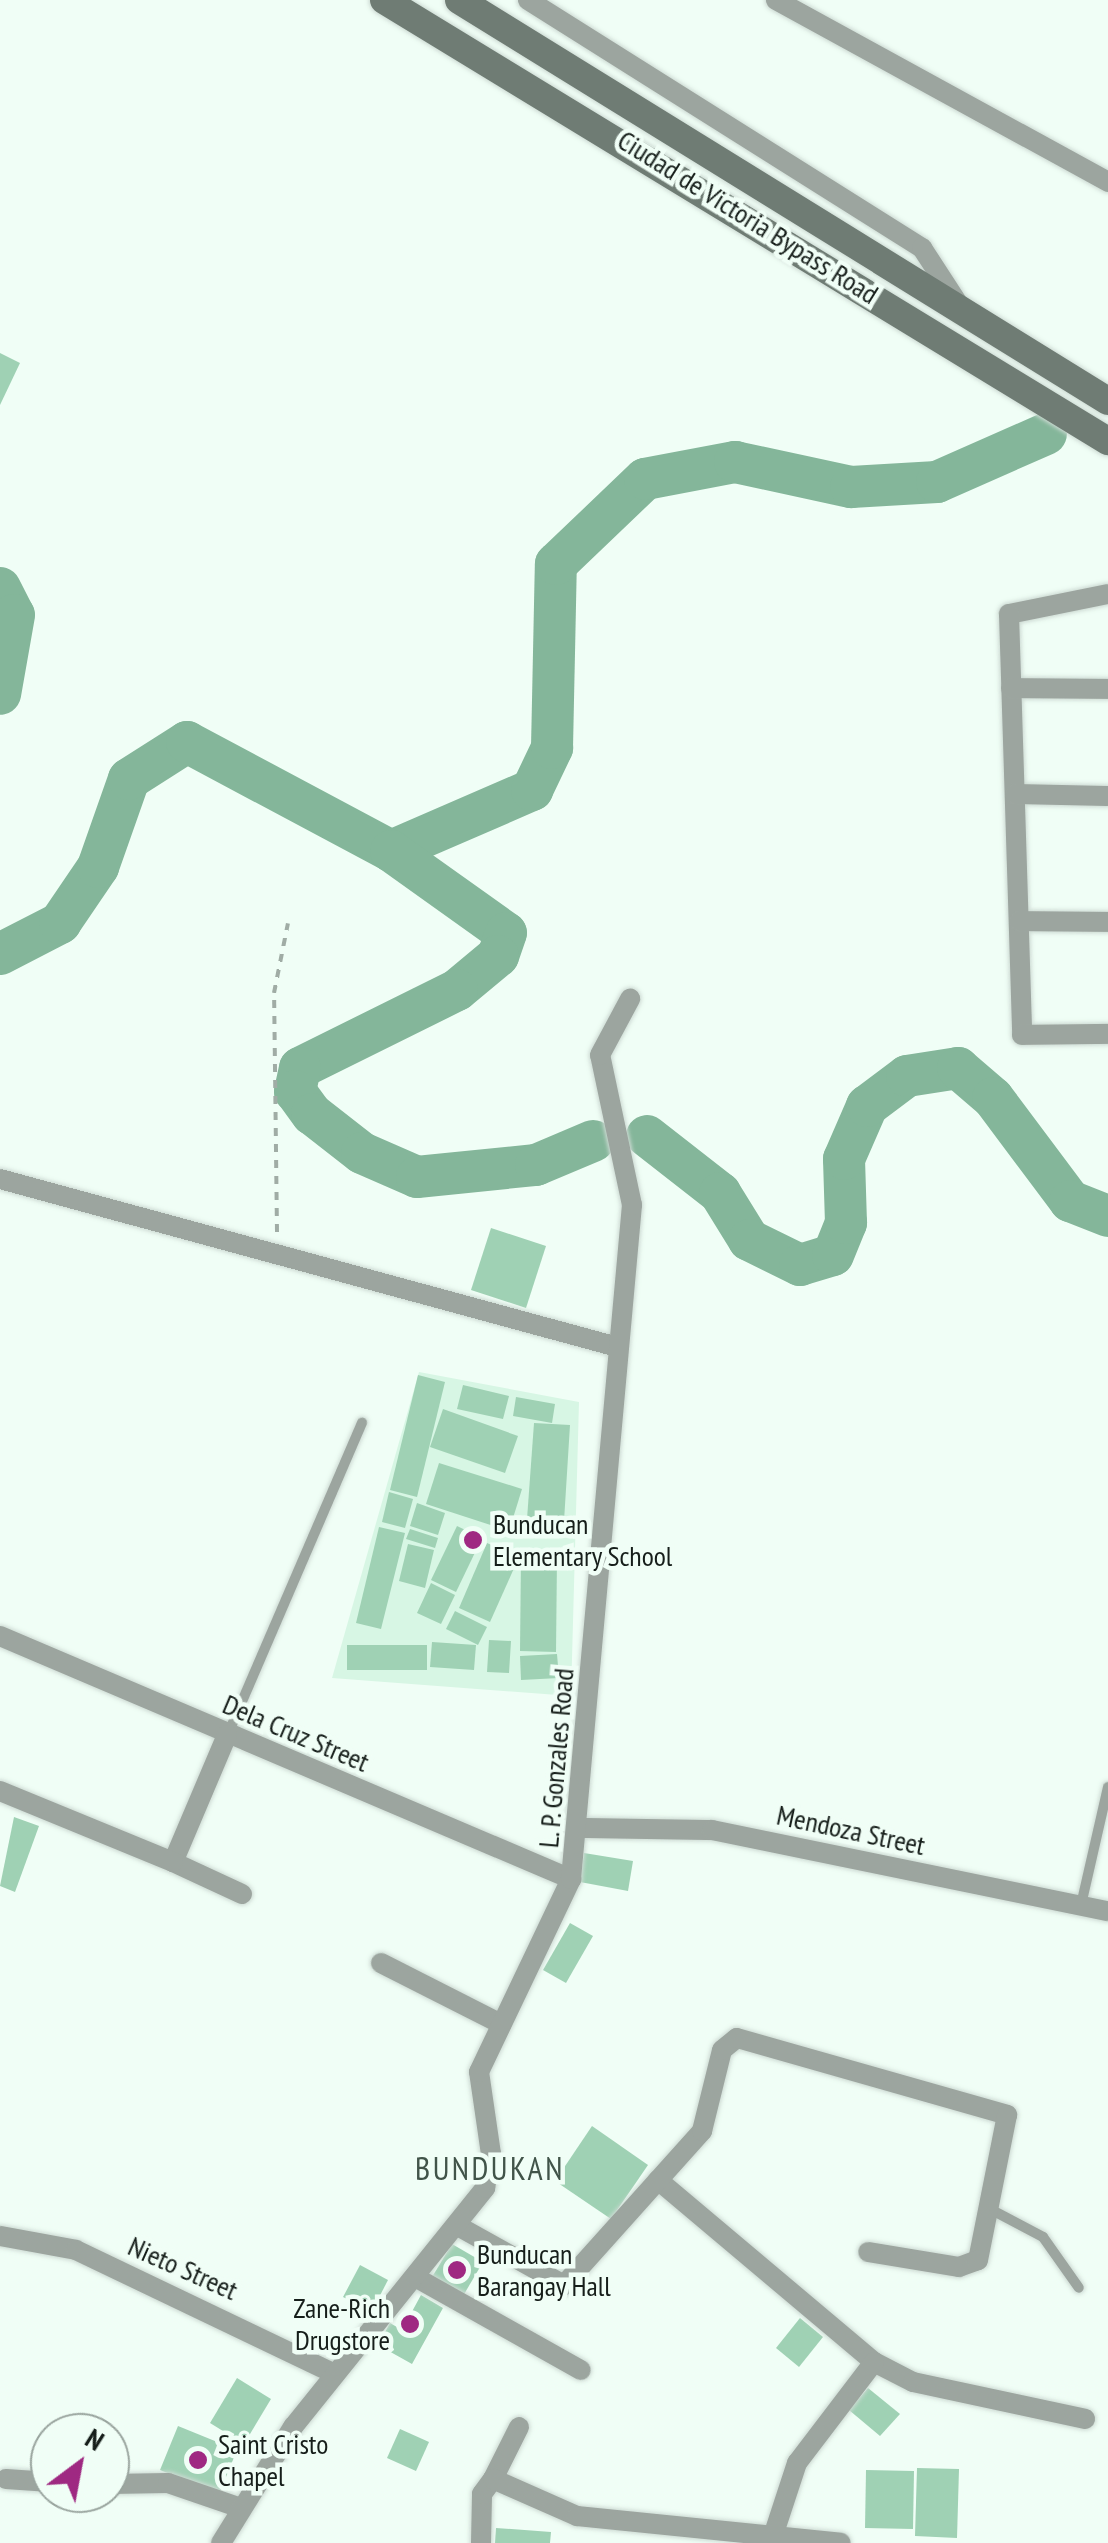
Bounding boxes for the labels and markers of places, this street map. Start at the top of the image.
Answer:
place label: Bunducan Elementary School [493,1507,673,1573]
marker: Bunducan Elementary School [462,1529,484,1551]
place label: Bunducan Barangay Hall [477,2237,612,2303]
marker: Bunducan Barangay Hall [446,2259,468,2281]
place label: Zane-Rich Drugstore [293,2291,390,2357]
marker: Zane-Rich Drugstore [399,2313,421,2335]
place label: Saint Cristo Chapel [218,2427,328,2493]
marker: Saint Cristo Chapel [187,2449,209,2471]

